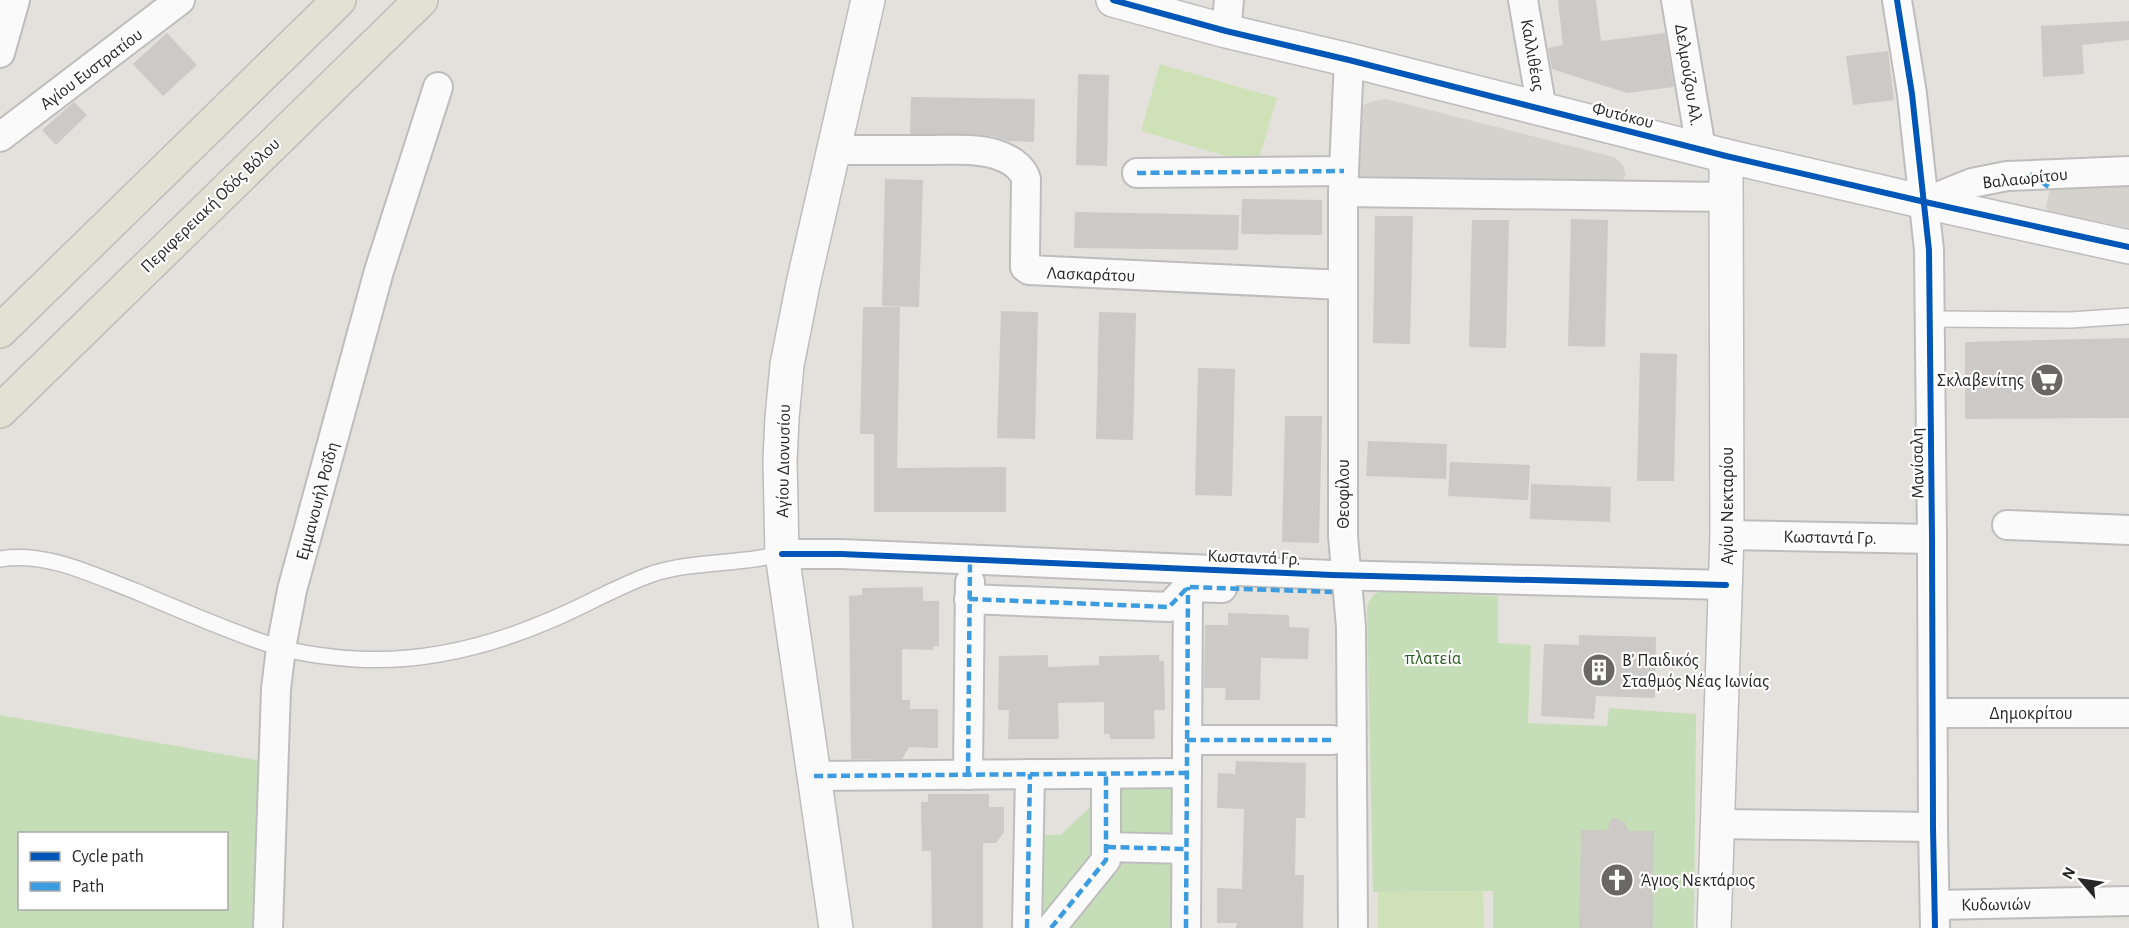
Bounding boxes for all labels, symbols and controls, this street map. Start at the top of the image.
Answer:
street label: Καλλιθέας [1517,18,1547,92]
street label: Δελμούζου Αλ. [1671,23,1705,127]
street label: Αγίου Ευστρατίου [36,25,146,114]
street label: Φυτόκου [1590,100,1655,132]
street label: Περιφερειακή Οδός Βόλου [138,135,284,277]
street label: Βαλαωρίτου [1981,165,2069,192]
street label: Λασκαράτου [1046,264,1135,286]
supermarket icon: Σκλαβενίτης [2029,362,2065,398]
place label: Σκλαβενίτης [1937,371,2024,390]
street label: Αγίου Διονυσίου [773,404,794,518]
street label: Μανίσαλη [1907,427,1928,499]
street label: Εμμανουήλ Ροΐδη [294,440,342,562]
street label: Αγίου Νεκταρίου [1718,447,1737,565]
street label: Θεοφίλου [1334,459,1353,529]
street label: Κωσταντά Γρ. [1783,528,1877,548]
street label: Κωσταντά Γρ. [1207,547,1301,569]
park label: πλατεία [1404,649,1461,668]
building icon: Β' Παιδικός Σταθμός Νέας Ιωνίας [1581,652,1617,688]
place label: Β' Παιδικός Σταθμός Νέας Ιωνίας [1622,652,1769,691]
street label: Δημοκρίτου [1989,704,2073,723]
legend [18,832,228,910]
text: Cycle path [72,848,144,866]
north arrow [2051,850,2111,910]
church icon: Άγιος Νεκτάριος [1599,862,1635,898]
text: N [2059,864,2078,882]
place label: Άγιος Νεκτάριος [1640,872,1755,890]
text: Path [72,878,104,896]
street label: Κυδωνιών [1961,895,2032,915]

